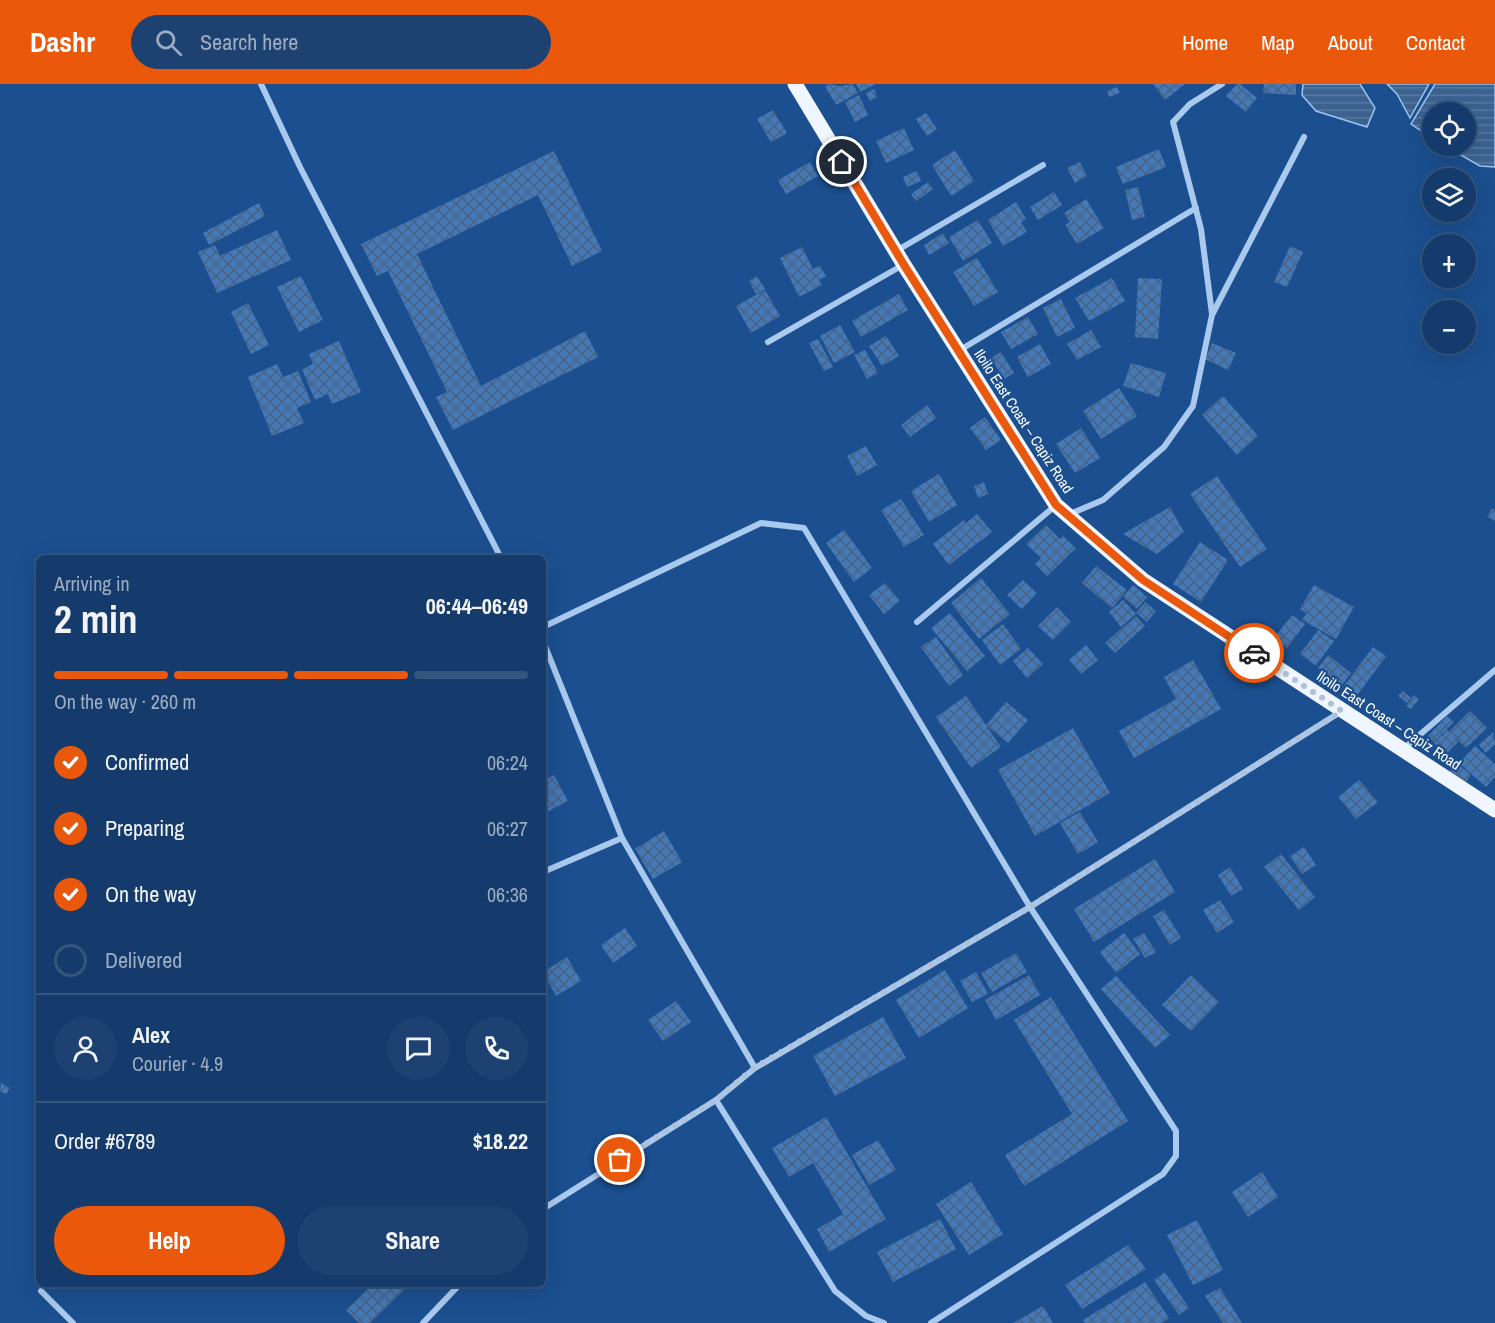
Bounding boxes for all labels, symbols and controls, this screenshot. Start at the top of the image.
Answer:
search box [131,15,551,69]
text: Dashr [30,23,95,61]
icon: search [152,26,185,59]
text: Search here [200,27,298,57]
text: Home [1182,28,1228,57]
text: Map [1261,28,1295,57]
text: About [1328,28,1373,57]
text: Contact [1406,28,1465,57]
map controls [1422,102,1476,354]
button: locate [1422,102,1476,156]
pin [816,136,867,187]
icon: home [825,145,858,178]
button: layers [1422,168,1476,222]
button: + [1422,234,1476,288]
button: − [1422,300,1476,354]
street label: Iloilo East Coast – Capiz Road [969,345,1079,497]
text: Arriving in [54,570,130,597]
text: 06:44–06:49 [426,591,528,621]
text: 2 min [54,593,138,645]
courier [1224,623,1284,683]
icon: car [1238,637,1271,670]
street label: Iloilo East Coast – Capiz Road [1313,665,1465,775]
text: On the way · 260 m [54,688,196,715]
icon: check [54,746,87,779]
text: Confirmed [105,747,189,777]
text: 06:24 [487,749,528,776]
icon: check [54,812,87,845]
text: Preparing [105,813,184,843]
text: 06:27 [487,815,528,842]
icon: check [54,878,87,911]
text: On the way [105,879,196,909]
text: 06:36 [487,881,528,908]
text: Delivered [105,945,182,975]
button: person [54,1017,117,1080]
button: chat [387,1017,450,1080]
button: phone [465,1017,528,1080]
text: Alex [132,1020,170,1050]
text: Courier · 4.9 [132,1050,223,1077]
text: Order #6789 [54,1126,155,1156]
text: $18.22 [473,1126,528,1156]
pin [594,1134,645,1185]
icon: bag [603,1143,636,1176]
button: Help [54,1206,285,1275]
button: Share [297,1206,528,1275]

